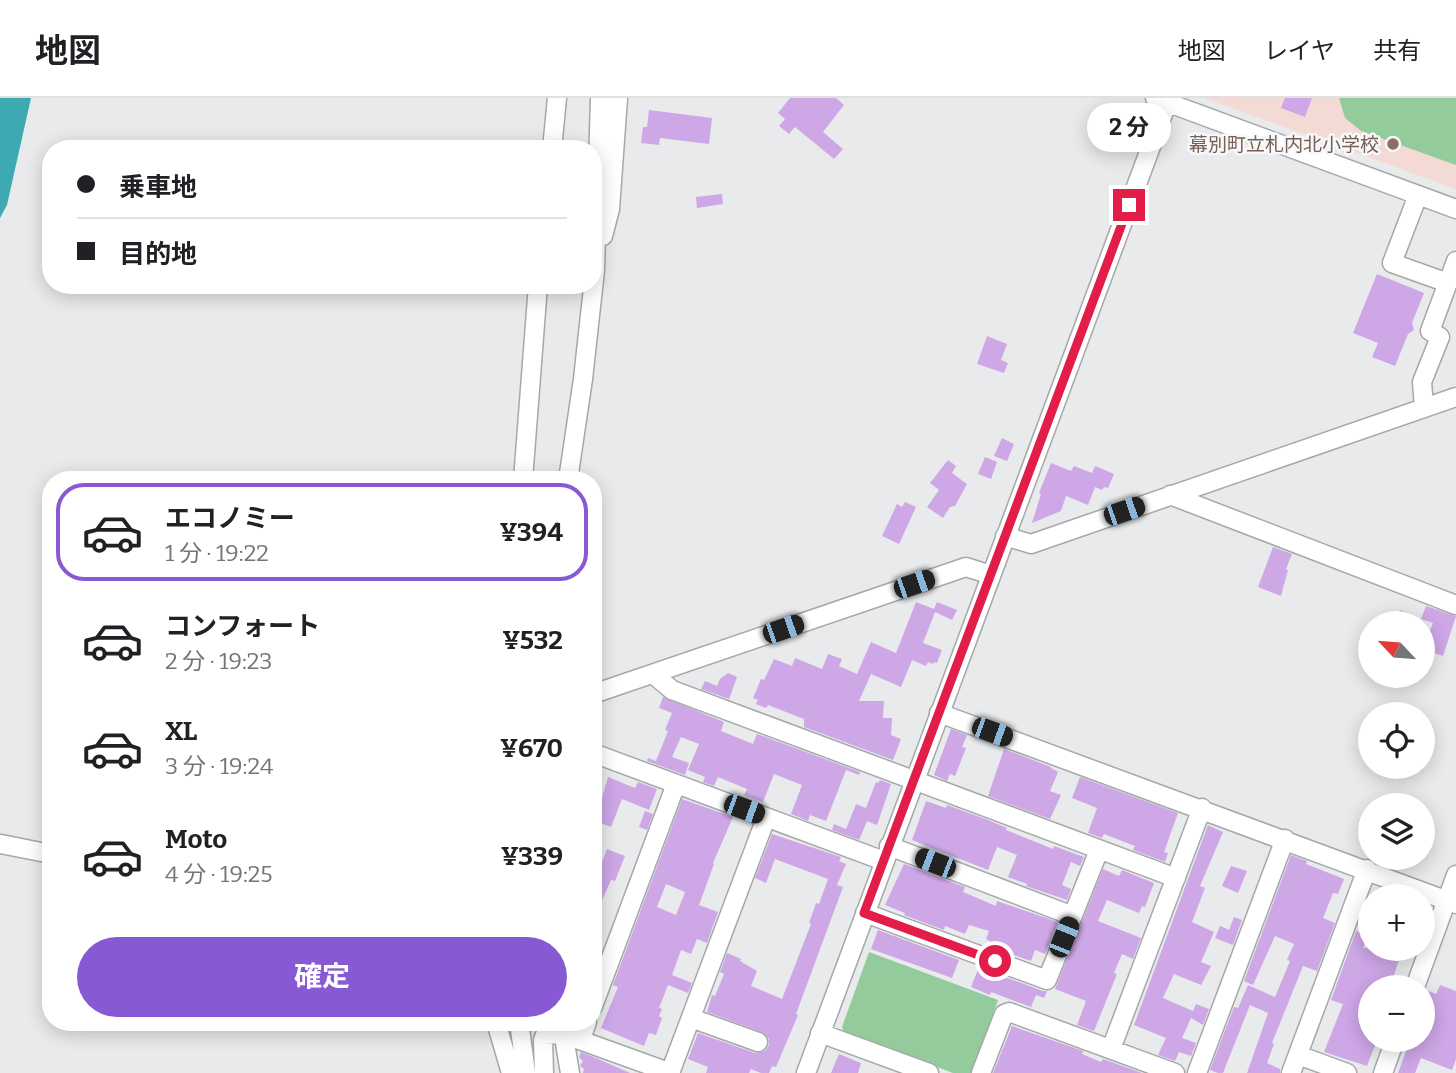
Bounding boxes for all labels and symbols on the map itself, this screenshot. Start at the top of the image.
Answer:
callout: 2 分 [1087,104,1171,153]
place label: 幕別町立札内北小学校 [1189,133,1379,156]
marker: 幕別町立札内北小学校 [1385,136,1401,152]
route end [1113,189,1145,221]
car [1101,494,1148,528]
car [891,567,938,601]
north arrow [1358,611,1435,688]
car [760,612,807,646]
car [969,715,1016,749]
car [721,792,768,826]
car [912,846,959,880]
car [1047,914,1082,960]
route start [979,945,1011,977]

